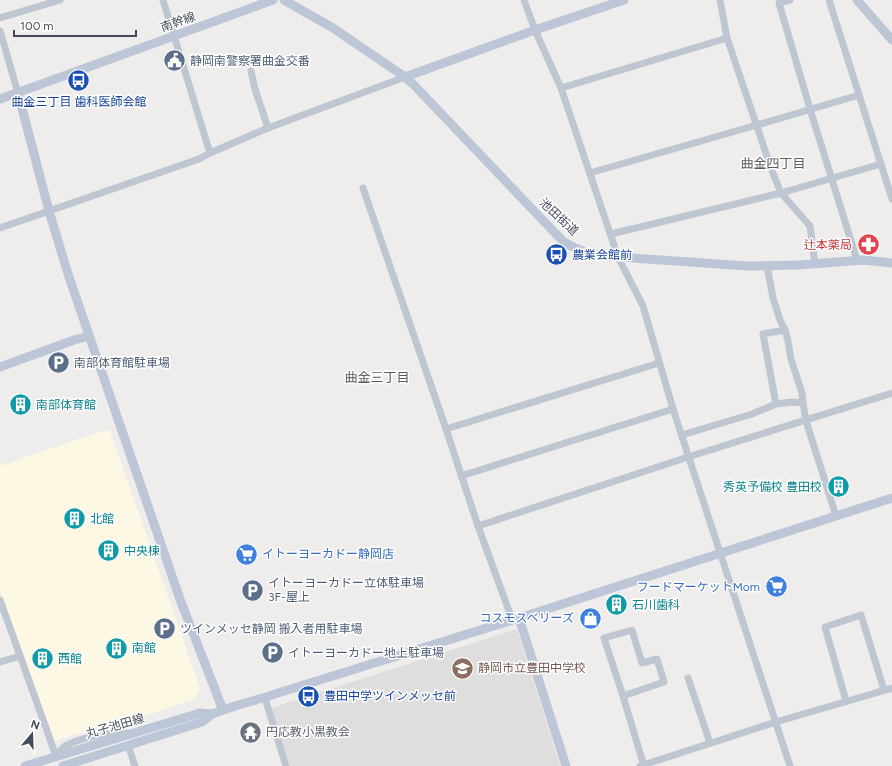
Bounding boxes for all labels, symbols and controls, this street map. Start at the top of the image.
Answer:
street label: 南幹線 [159,9,197,35]
scale bar [14,12,136,38]
text: 100 m [20,19,54,33]
public building icon: 静岡南警察署曲金交番 [161,48,187,74]
place label: 静岡南警察署曲金交番 [190,54,310,68]
bus stop icon: 曲金三丁目 歯科医師会館 [66,68,92,94]
place label: 曲金三丁目 歯科医師会館 [12,95,146,109]
district label: 曲金四丁目 [740,156,806,171]
street label: 池田街道 [537,196,581,238]
pharmacy icon: 辻本薬局 [855,232,881,258]
place label: 辻本薬局 [804,238,852,252]
bus stop icon: 農業会館前 [543,242,569,268]
place label: 農業会館前 [572,248,632,262]
parking icon: 南部体育館駐車場 [46,350,72,376]
place label: 南部体育館駐車場 [74,356,170,370]
district label: 曲金三丁目 [344,370,410,385]
building icon: 南部体育館 [7,392,33,418]
place label: 南部体育館 [36,398,96,412]
building icon: 秀英予備校 豊田校 [825,474,851,500]
place label: 秀英予備校 豊田校 [723,480,822,494]
building icon: 北館 [61,506,87,532]
place label: 北館 [90,512,114,526]
building icon: 中央棟 [95,538,121,564]
supermarket icon: イトーヨーカドー静岡店 [233,541,259,567]
place label: 中央棟 [124,544,160,558]
place label: イトーヨーカドー静岡店 [262,547,394,561]
supermarket icon: フードマーケットMom [763,574,789,600]
place label: イトーヨーカドー立体駐車場 3F-屋上 [268,576,424,604]
parking icon: イトーヨーカドー立体駐車場 3F-屋上 [240,577,266,603]
place label: フードマーケットMom [637,580,760,594]
building icon: 石川歯科 [604,592,630,618]
place label: 石川歯科 [632,598,680,612]
shop icon: コスモスベリーズ [577,605,603,631]
place label: コスモスベリーズ [479,611,574,625]
parking icon: ツインメッセ静岡 搬入者用駐車場 [151,616,177,642]
place label: ツインメッセ静岡 搬入者用駐車場 [180,622,363,636]
building icon: 南館 [103,635,129,661]
parking icon: イトーヨーカドー地上駐車場 [260,640,286,666]
place label: 南館 [132,641,156,655]
building icon: 西館 [30,646,56,672]
place label: イトーヨーカドー地上駐車場 [288,646,444,660]
place label: 西館 [58,652,82,666]
school or university icon: 静岡市立豊田中学校 [449,655,475,681]
place label: 静岡市立豊田中学校 [478,661,586,675]
bus stop icon: 豊田中学ツインメッセ前 [295,683,321,709]
place label: 豊田中学ツインメッセ前 [324,689,456,703]
street label: 丸子池田線 [84,711,146,741]
north arrow [12,714,52,754]
text: N [29,717,41,733]
temple icon: 円応教小黒教会 [238,719,264,745]
place label: 円応教小黒教会 [266,725,350,739]

